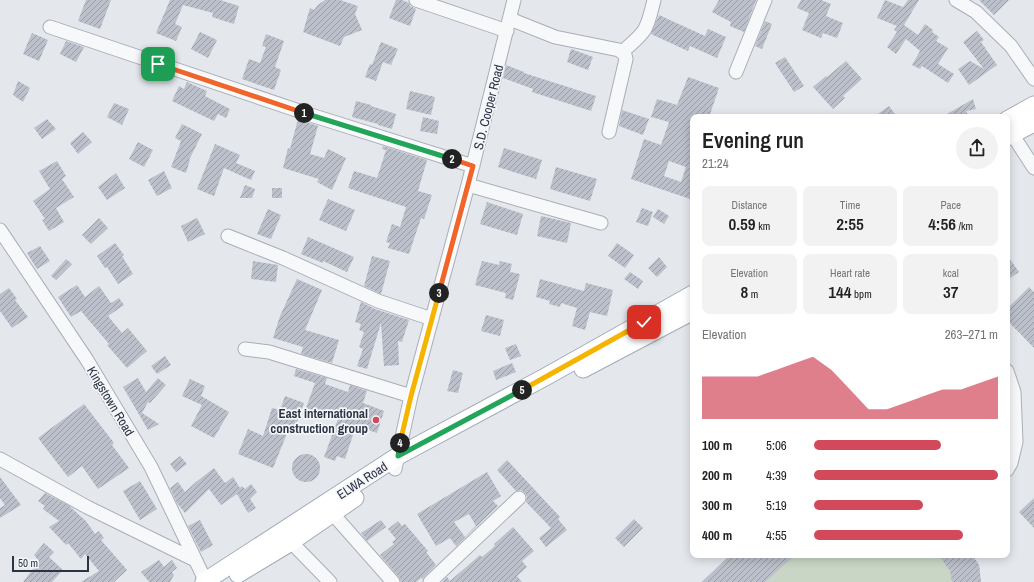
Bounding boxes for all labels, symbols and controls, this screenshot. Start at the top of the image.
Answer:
pin [141,47,175,81]
icon: arrive [147,53,169,75]
street label: S.D. Cooper Road [470,63,507,151]
pin: 1 [294,103,314,123]
text: 1 [301,106,307,120]
text: Evening run [702,125,804,155]
button: share [956,127,998,169]
pin: 2 [442,149,462,169]
text: 2 [449,152,455,166]
text: 21:24 [702,155,729,172]
text: Distance [732,198,767,212]
text: Time [840,198,860,212]
text: Pace [940,198,961,212]
text: 0.59 [728,212,756,235]
text: 2:55 [836,212,864,235]
text: 4:56 [928,212,956,235]
text: km [756,219,770,233]
text: /km [956,219,973,233]
text: Elevation [731,266,768,280]
text: Heart rate [830,266,870,280]
text: kcal [943,266,959,280]
text: 8 [740,280,748,303]
text: 144 [828,280,852,303]
text: 37 [943,280,958,303]
pin: 3 [429,283,449,303]
text: 3 [436,286,442,300]
text: m [748,287,758,301]
text: bpm [852,287,872,301]
pin [627,305,661,339]
icon: check [633,311,655,333]
text: Elevation [702,326,746,343]
text: 263–271 m [945,326,998,343]
street label: Kingstown Road [83,363,138,439]
pin: 5 [512,380,532,400]
text: 5 [519,383,525,397]
place label: East international construction group [270,405,368,437]
marker: East international construction group [371,415,381,425]
pin: 4 [390,433,410,453]
text: 4 [397,436,403,450]
text: 100 m [702,437,732,454]
text: 5:06 [766,437,787,454]
street label: ELWA Road [334,458,391,503]
text: 200 m [702,467,732,484]
text: 4:39 [766,467,787,484]
text: 300 m [702,497,732,514]
text: 5:19 [766,497,787,514]
text: 400 m [702,527,732,544]
text: 4:55 [766,527,787,544]
scale bar [12,554,89,573]
text: 50 m [18,556,38,570]

